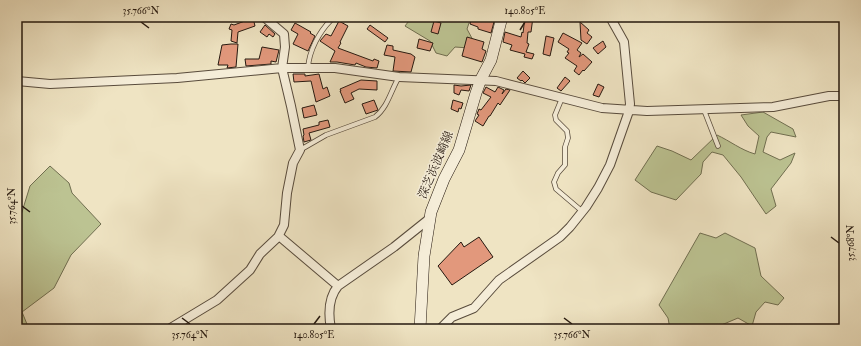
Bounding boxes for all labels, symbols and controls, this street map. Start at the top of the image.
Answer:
text: 35.766°N [123,5,159,17]
text: 140.805°E [505,5,545,17]
street label: 深芝浜波崎線 [415,129,457,201]
text: 35.764°N [6,187,18,225]
text: 35.768°N [845,225,857,261]
text: 35.764°N [171,329,209,341]
text: 140.805°E [294,329,334,341]
text: 35.766°N [554,329,590,341]

